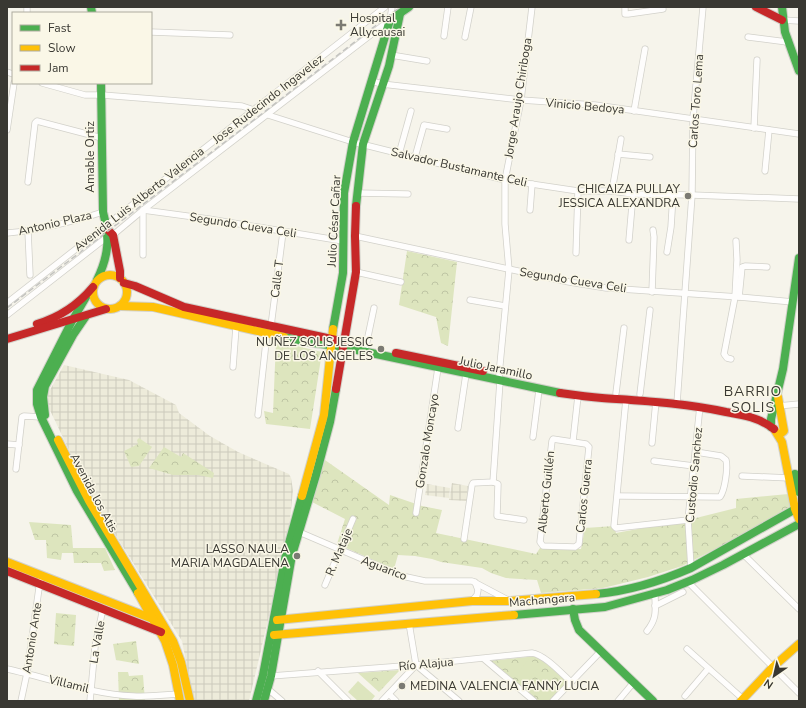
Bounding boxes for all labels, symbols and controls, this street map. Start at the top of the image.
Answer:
place label: Hospital Allycausai [350,10,405,40]
legend [12,12,152,84]
marker: Hospital Allycausai [335,19,347,31]
text: Fast [48,20,71,36]
street label: Jorge Araujo Chiriboga [500,37,535,160]
text: Slow [48,40,76,56]
street label: Jose Rudecindo Ingavelez [208,50,327,148]
street label: Carlos Toro Lema [685,54,707,148]
text: Jam [47,60,69,76]
street label: Vinicio Bedoya [544,94,625,117]
street label: Amable Ortiz [82,121,98,193]
street label: Avenida Luis Alberto Valencia [71,143,207,255]
street label: Salvador Bustamante Celi [389,144,529,190]
street label: Julio César Cañar [324,174,344,268]
place label: CHICAIZA PULLAY JESSICA ALEXANDRA [558,181,681,211]
marker: CHICAIZA PULLAY JESSICA ALEXANDRA [683,191,693,201]
street label: Antonio Plaza [17,207,93,239]
street label: Segundo Cueva Celi [188,209,298,241]
street label: Calle T [267,258,287,299]
street label: Segundo Cueva Celi [518,264,628,296]
place label: NUÑEZ SOLIS JESSIC DE LOS ANGELES [256,334,373,364]
marker: NUÑEZ SOLIS JESSIC DE LOS ANGELES [376,344,386,354]
street label: Julio Jaramillo [457,352,534,384]
district label: BARRIO SOLIS [724,382,782,417]
street label: Gonzalo Moncayo [412,392,442,489]
street label: Custodio Sanchez [682,426,706,523]
street label: Alberto Guillén [534,450,558,534]
street label: Avenida los Atis [66,451,122,536]
street label: Carlos Guerra [572,458,596,534]
street label: R. Mataje [322,526,356,578]
place label: LASSO NAULA MARIA MAGDALENA [171,541,289,571]
marker: LASSO NAULA MARIA MAGDALENA [292,551,302,561]
street label: Aguarico [359,552,410,584]
street label: Machangara [508,589,576,611]
street label: Antonio Ante [18,601,46,675]
street label: La Valle [85,619,109,665]
street label: Río Alajua [398,654,454,674]
north arrow [754,656,794,696]
street label: Villamil [46,671,91,697]
text: N [761,675,776,692]
place label: MEDINA VALENCIA FANNY LUCIA [410,678,599,694]
marker: MEDINA VALENCIA FANNY LUCIA [397,681,407,691]

